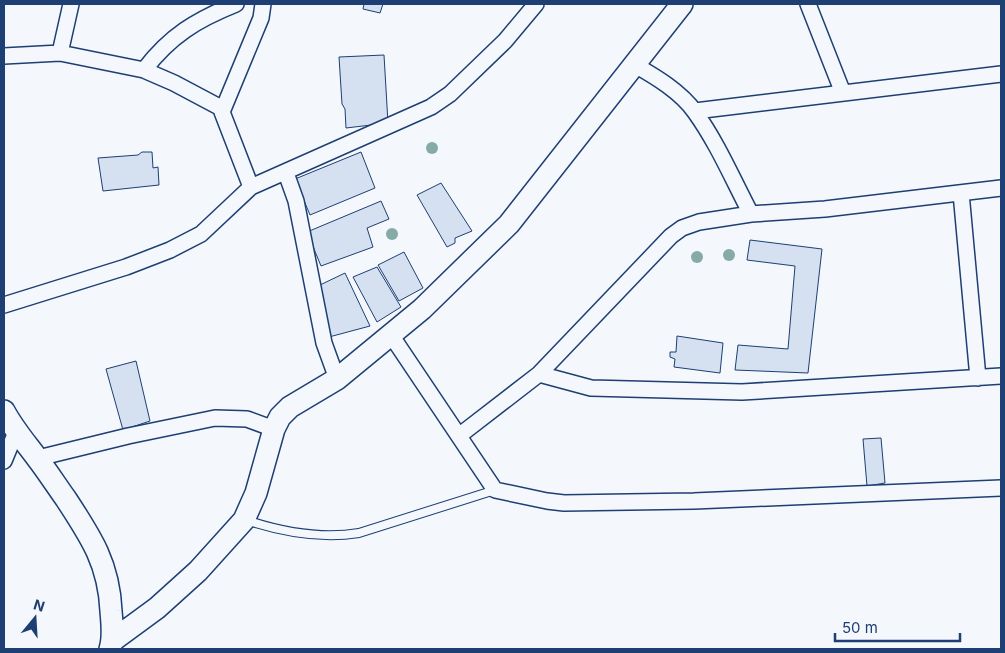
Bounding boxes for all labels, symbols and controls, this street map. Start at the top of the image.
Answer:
north arrow [10,593,60,643]
text: N [31,595,47,615]
scale bar [835,610,960,642]
text: 50 m [842,618,878,637]

